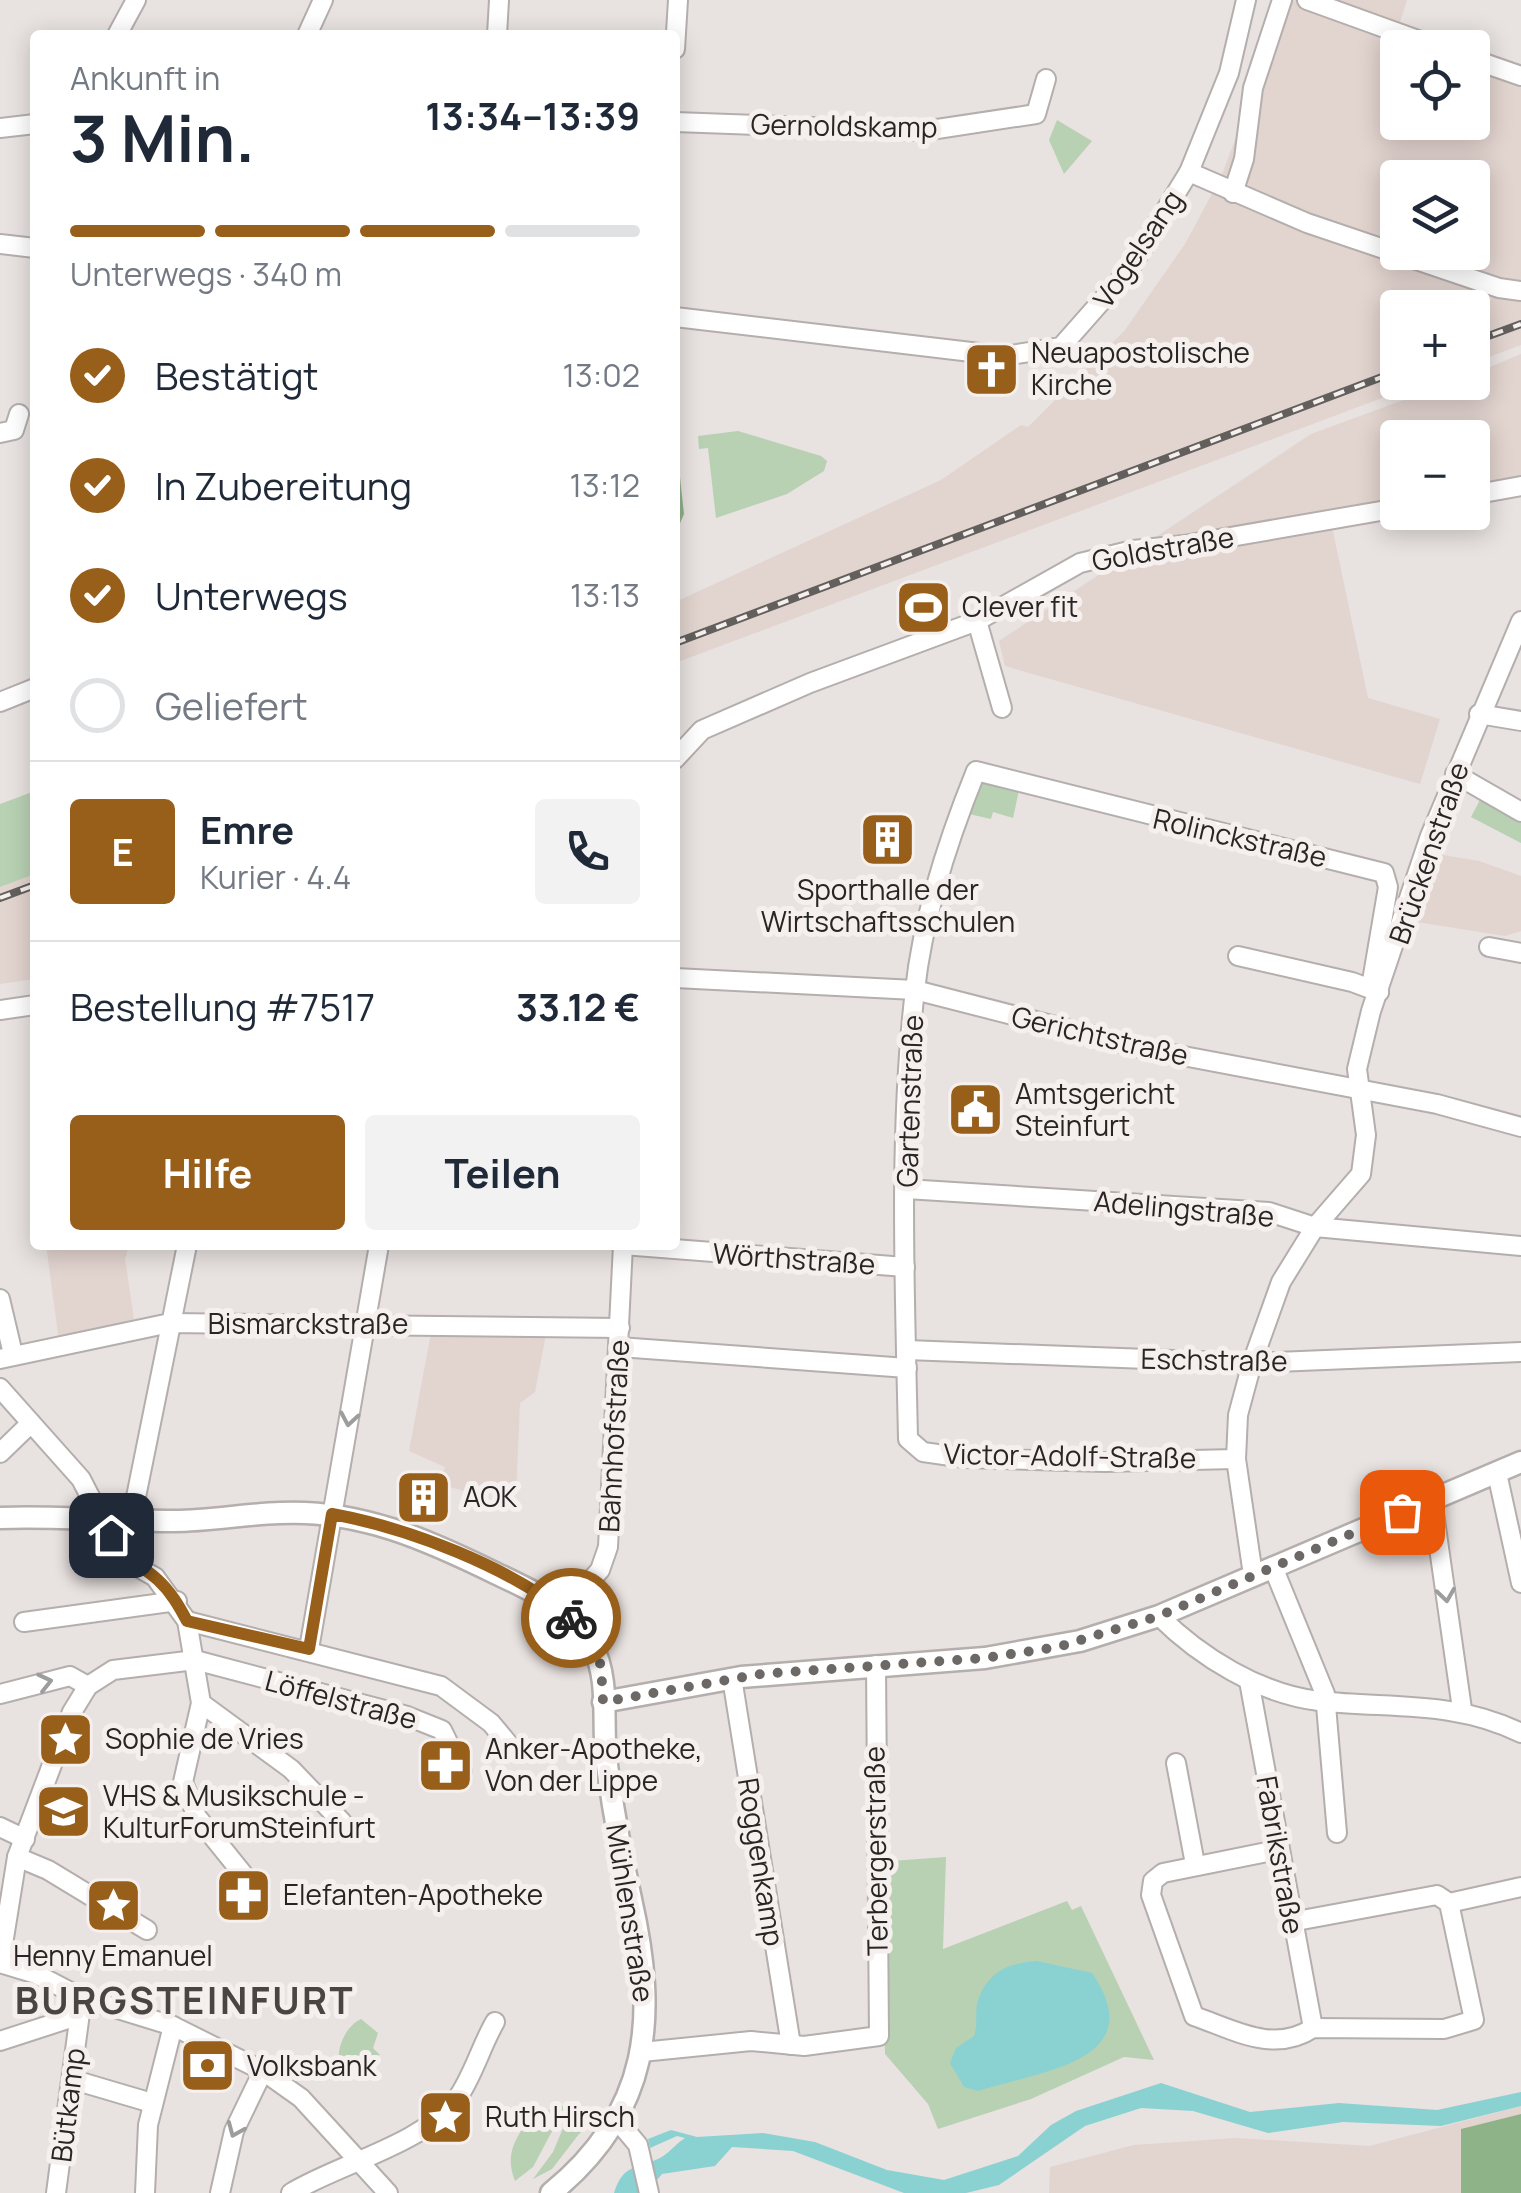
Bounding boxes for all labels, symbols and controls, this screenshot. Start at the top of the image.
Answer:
map controls [1380,30,1490,530]
button: locate [1380,30,1490,140]
text: Ankunft in [70,56,220,100]
text: 13:34–13:39 [425,89,640,141]
text: 3 Min. [70,93,255,182]
street label: Gernoldskamp [750,104,938,146]
button: layers [1380,160,1490,270]
street label: Vogelsang [1084,182,1191,315]
text: Unterwegs · 340 m [70,252,342,296]
button: + [1380,290,1490,400]
place label: Neuapostolische Kirche [1031,333,1250,403]
church icon: Neuapostolische Kirche [962,339,1022,399]
icon: check [70,348,125,403]
text: Bestätigt [155,349,319,401]
text: 13:02 [562,353,640,397]
button: − [1380,420,1490,530]
icon: check [70,458,125,513]
text: In Zubereitung [155,459,412,511]
text: 13:12 [570,463,640,507]
street label: Goldstraße [1089,517,1237,579]
icon: check [70,568,125,623]
text: Unterwegs [155,569,348,621]
text: 13:13 [570,573,640,617]
sports icon: Clever fit [893,577,953,637]
place label: Clever fit [962,587,1078,625]
text: Geliefert [155,679,308,731]
street label: Brückenstraße [1379,757,1477,949]
button: phone [535,799,640,904]
street label: Rolinckstraße [1150,799,1331,875]
text: Emre [200,803,294,855]
building icon: Sporthalle der Wirtschaftsschulen [858,809,918,869]
text: E [111,825,134,877]
text: Kurier · 4.4 [200,855,351,899]
place label: Sporthalle der Wirtschaftsschulen [761,870,1015,940]
text: Bestellung #7517 [70,980,375,1032]
text: 33.12 € [516,980,640,1032]
street label: Gerichtstraße [1008,996,1192,1074]
street label: Gartenstraße [887,1014,931,1188]
place label: Amtsgericht Steinfurt [1015,1074,1175,1144]
public building icon: Amtsgericht Steinfurt [946,1080,1006,1140]
button: Hilfe [70,1115,345,1230]
button: Teilen [365,1115,640,1230]
street label: Adelingstraße [1092,1181,1276,1235]
street label: Wörthstraße [711,1233,877,1283]
street label: Bismarckstraße [208,1304,408,1342]
street label: Bahnhofstraße [589,1338,637,1533]
street label: Eschstraße [1140,1339,1288,1379]
one-way arrow [339,1410,360,1427]
street label: Victor-Adolf-Straße [943,1434,1197,1476]
building icon: AOK [394,1467,454,1527]
pin [1360,1470,1445,1555]
place label: AOK [463,1477,517,1515]
icon: bag [1375,1485,1430,1540]
pin [69,1493,154,1578]
icon: home [84,1508,139,1563]
courier [521,1568,621,1668]
one-way arrow [1434,1587,1455,1604]
icon: bike [544,1591,599,1646]
street label: Löffelstraße [261,1661,421,1738]
one-way arrow [36,1673,53,1694]
place icon: Sophie de Vries [36,1709,96,1769]
place label: Sophie de Vries [105,1719,304,1757]
place label: Anker-Apotheke, Von der Lippe [485,1729,703,1799]
pharmacy icon: Anker-Apotheke, Von der Lippe [416,1735,476,1795]
street label: Terbergerstraße [854,1746,896,1956]
street label: Fabrikstraße [1248,1773,1314,1937]
street label: Roggenkamp [730,1775,794,1949]
place label: VHS & Musikschule - KulturForumSteinfurt [103,1776,376,1846]
school or university icon: VHS & Musikschule - KulturForumSteinfurt [34,1782,94,1842]
street label: Mühlenstraße [598,1821,664,2005]
pharmacy icon: Elefanten-Apotheke [214,1865,274,1925]
place icon: Henny Emanuel [83,1875,143,1935]
place label: Elefanten-Apotheke [283,1875,543,1913]
place label: Henny Emanuel [13,1936,213,1974]
district label: BURGSTEINFURT [15,1973,355,2025]
bank icon: Volksbank [178,2036,238,2096]
street label: Bütkamp [41,2046,93,2164]
place label: Volksbank [247,2046,377,2084]
place icon: Ruth Hirsch [416,2087,476,2147]
place label: Ruth Hirsch [485,2097,635,2135]
one-way arrow [227,2120,247,2138]

